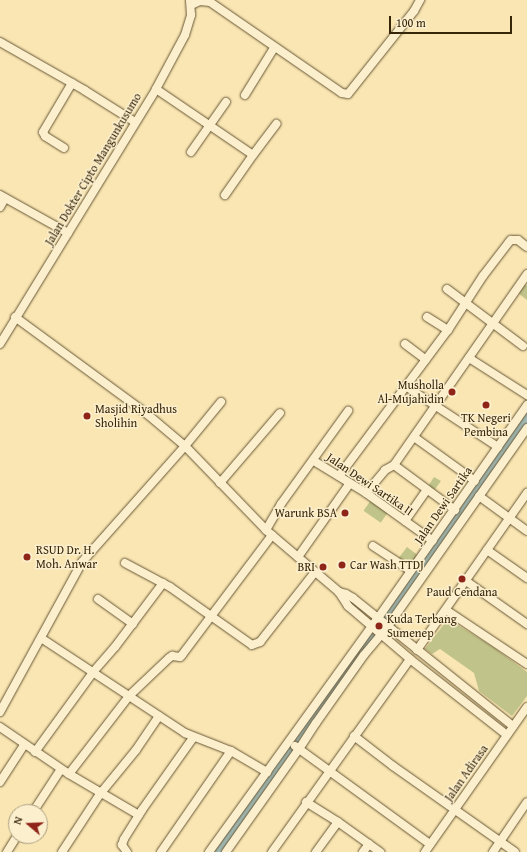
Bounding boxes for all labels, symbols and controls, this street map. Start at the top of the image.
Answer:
scale bar [391,8,514,34]
text: 100 m [396,14,426,31]
street label: Jalan Dokter Cipto Mangunkusumo [42,90,144,248]
place label: Musholla Al-Mujahidin [377,378,444,406]
marker: Musholla Al-Mujahidin [447,387,457,397]
marker: TK Negeri Pembina [481,400,491,410]
place label: Masjid Riyadhus Sholihin [95,402,177,430]
marker: Masjid Riyadhus Sholihin [82,411,92,421]
place label: TK Negeri Pembina [461,411,511,439]
street label: Jalan Dewi Sartika II [324,450,416,518]
street label: Jalan Dewi Sartika [411,464,475,546]
place label: Warunk BSA [275,506,337,520]
marker: Warunk BSA [340,508,350,518]
place label: RSUD Dr. H. Moh. Anwar [36,543,97,571]
marker: RSUD Dr. H. Moh. Anwar [21,551,33,563]
place label: Car Wash TTDJ [350,558,424,572]
place label: BRI [298,560,315,574]
marker: Car Wash TTDJ [337,560,347,570]
marker: BRI [318,562,328,572]
marker: Paud Cendana [457,574,467,584]
place label: Paud Cendana [426,585,498,599]
place label: Kuda Terbang Sumenep [387,612,457,640]
marker: Kuda Terbang Sumenep [374,621,384,631]
street label: Jalan Adirasa [441,742,491,804]
north arrow [8,804,48,844]
text: N [9,814,26,827]

